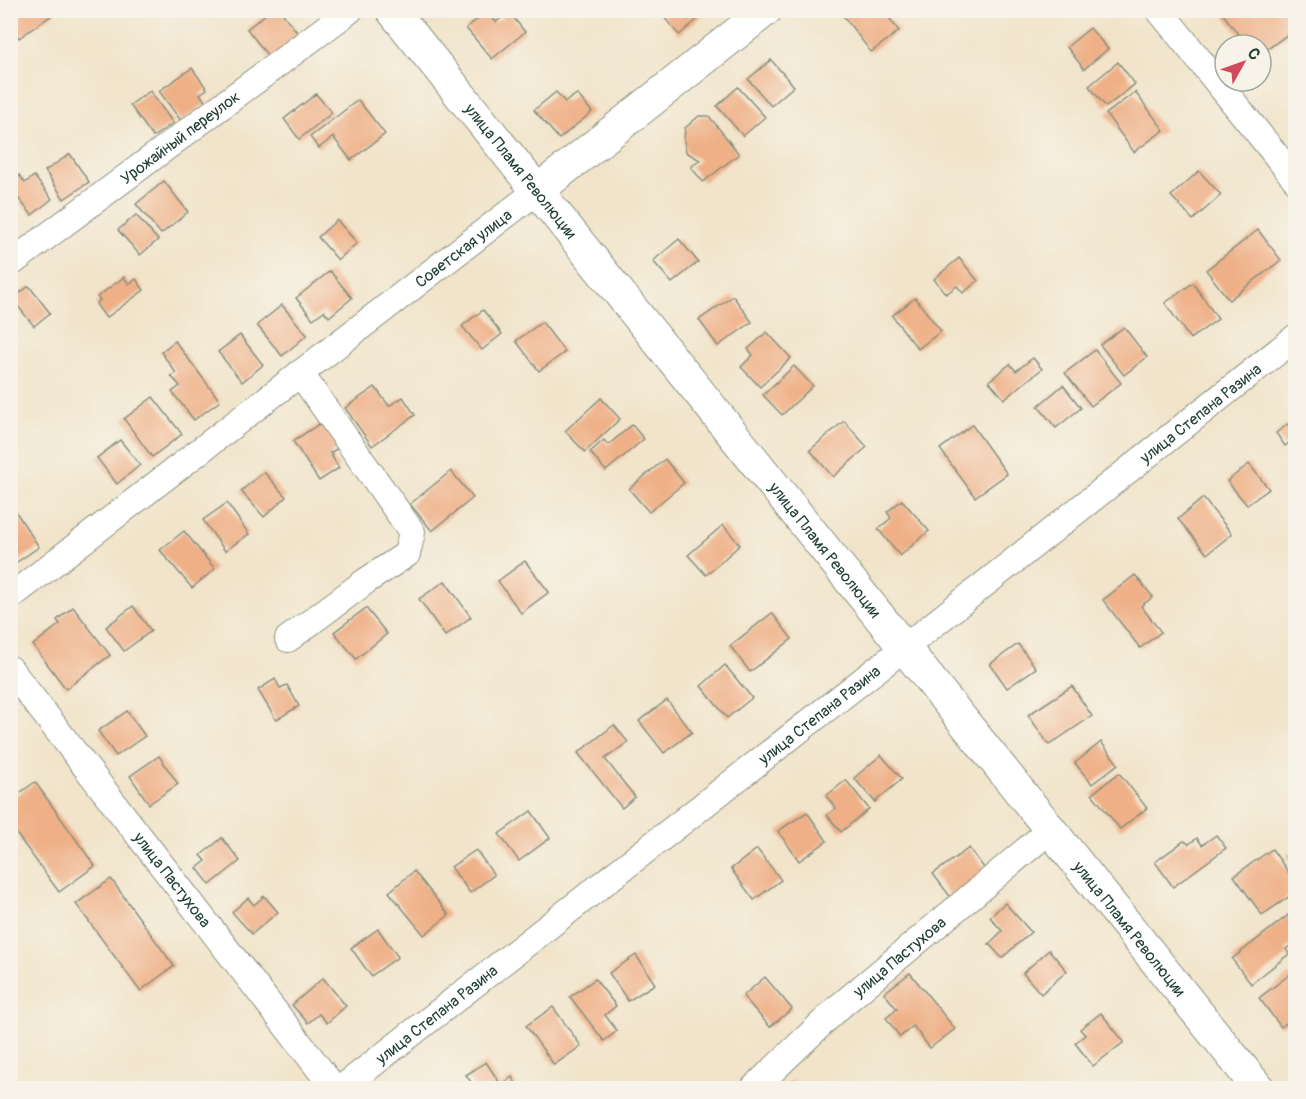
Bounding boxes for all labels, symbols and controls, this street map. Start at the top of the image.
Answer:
north arrow [1213,33,1273,93]
text: С [1243,44,1265,64]
street label: Урожайный переулок [117,87,244,189]
street label: улица Пламя Революции [459,99,581,243]
street label: Советская улица [411,205,516,292]
street label: улица Степана Разина [1135,359,1266,469]
street label: улица Пламя Революции [764,478,885,622]
street label: улица Степана Разина [754,661,885,770]
street label: улица Пастухова [128,828,215,932]
street label: улица Пламя Революции [1068,856,1189,1001]
street label: улица Пастухова [849,913,950,1003]
street label: улица Степана Разина [371,961,502,1069]

